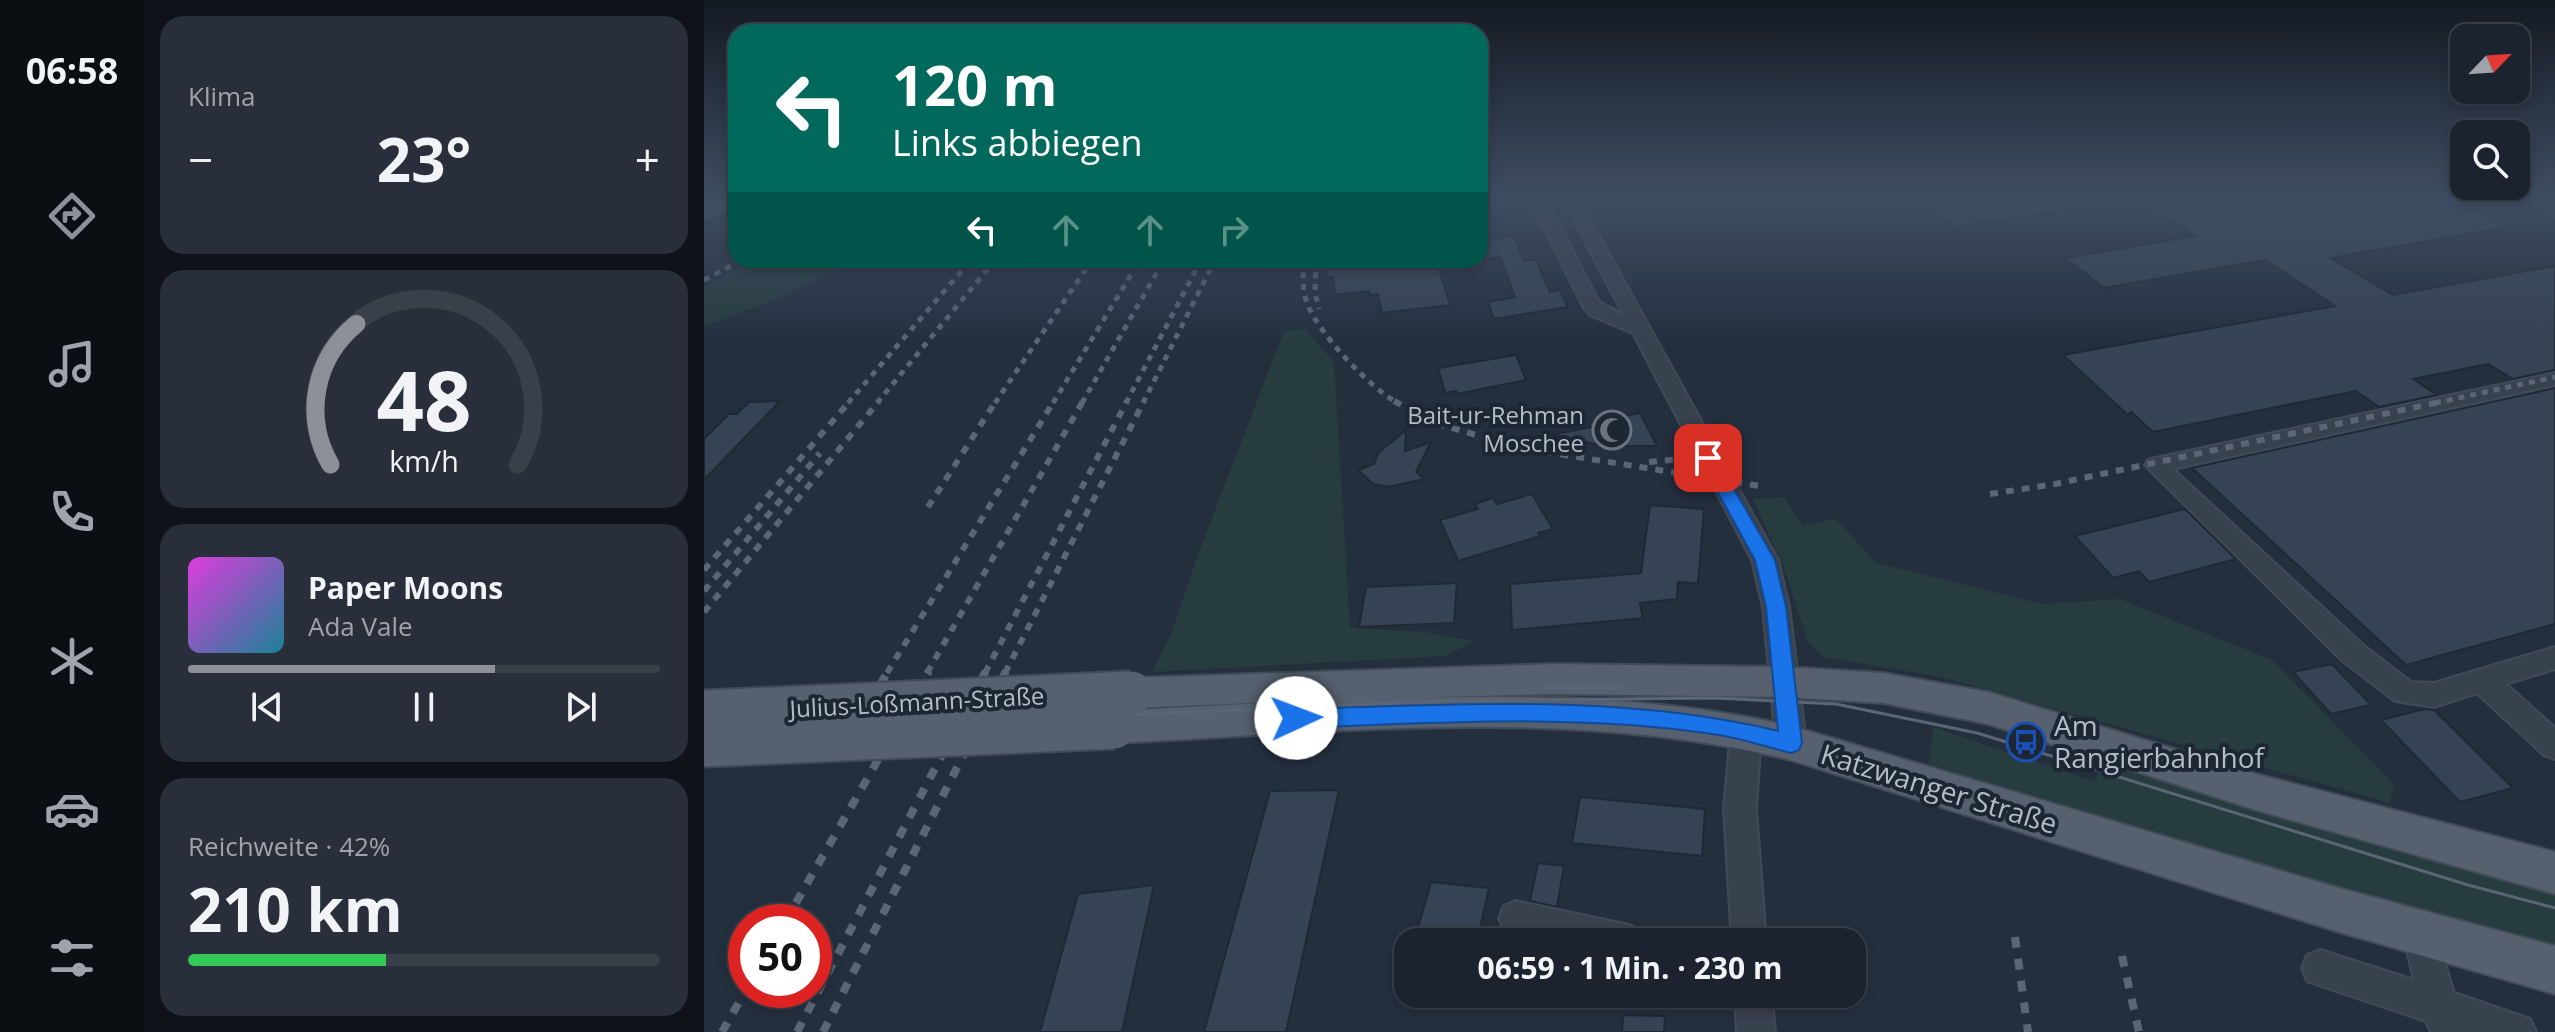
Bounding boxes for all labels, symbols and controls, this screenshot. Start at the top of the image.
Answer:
north arrow [2450,24,2530,104]
map controls [2450,24,2530,200]
text: 06:58 [26,46,118,95]
text: 120 m [892,46,1058,122]
icon: left [760,56,864,160]
text: Klima [188,78,256,114]
text: 23° [377,118,471,200]
text: Links abbiegen [892,118,1143,167]
button: search [2450,120,2530,200]
text: − [188,129,213,189]
text: + [635,129,660,189]
icon: directions [44,188,100,244]
icon: left [960,208,1004,252]
icon: ahead [1044,208,1088,252]
icon: ahead [1128,208,1172,252]
icon: right [1212,208,1256,252]
icon: music [44,336,100,392]
text: 48 [376,342,472,455]
place label: Bait-ur-Rehman Moschee [1407,398,1584,459]
mosque icon: Bait-ur-Rehman Moschee [1591,409,1633,451]
pin [1674,424,1742,492]
icon: arrive [1686,436,1730,480]
text: km/h [389,441,459,480]
icon: phone [44,484,100,540]
text: Paper Moons [308,567,503,608]
text: Ada Vale [308,608,413,644]
icon: climate [44,633,100,689]
position arrow [1254,676,1338,760]
street label: Julius-Loßmann-Straße [787,678,1045,725]
icon: previous [245,685,289,729]
icon: pause [402,685,446,729]
icon: next [559,685,603,729]
place label: Am Rangierbahnhof [2054,706,2265,776]
bus stop icon: Am Rangierbahnhof [2005,721,2047,763]
street label: Katzwanger Straße [1816,734,2062,842]
icon: car [44,781,100,837]
text: Reichweite · 42% [188,828,390,864]
text: 210 km [188,868,403,950]
speed limit sign: 50 [728,904,832,1008]
icon: filters [44,930,100,986]
text: 06:59 · 1 Min. · 230 m [1478,947,1782,988]

